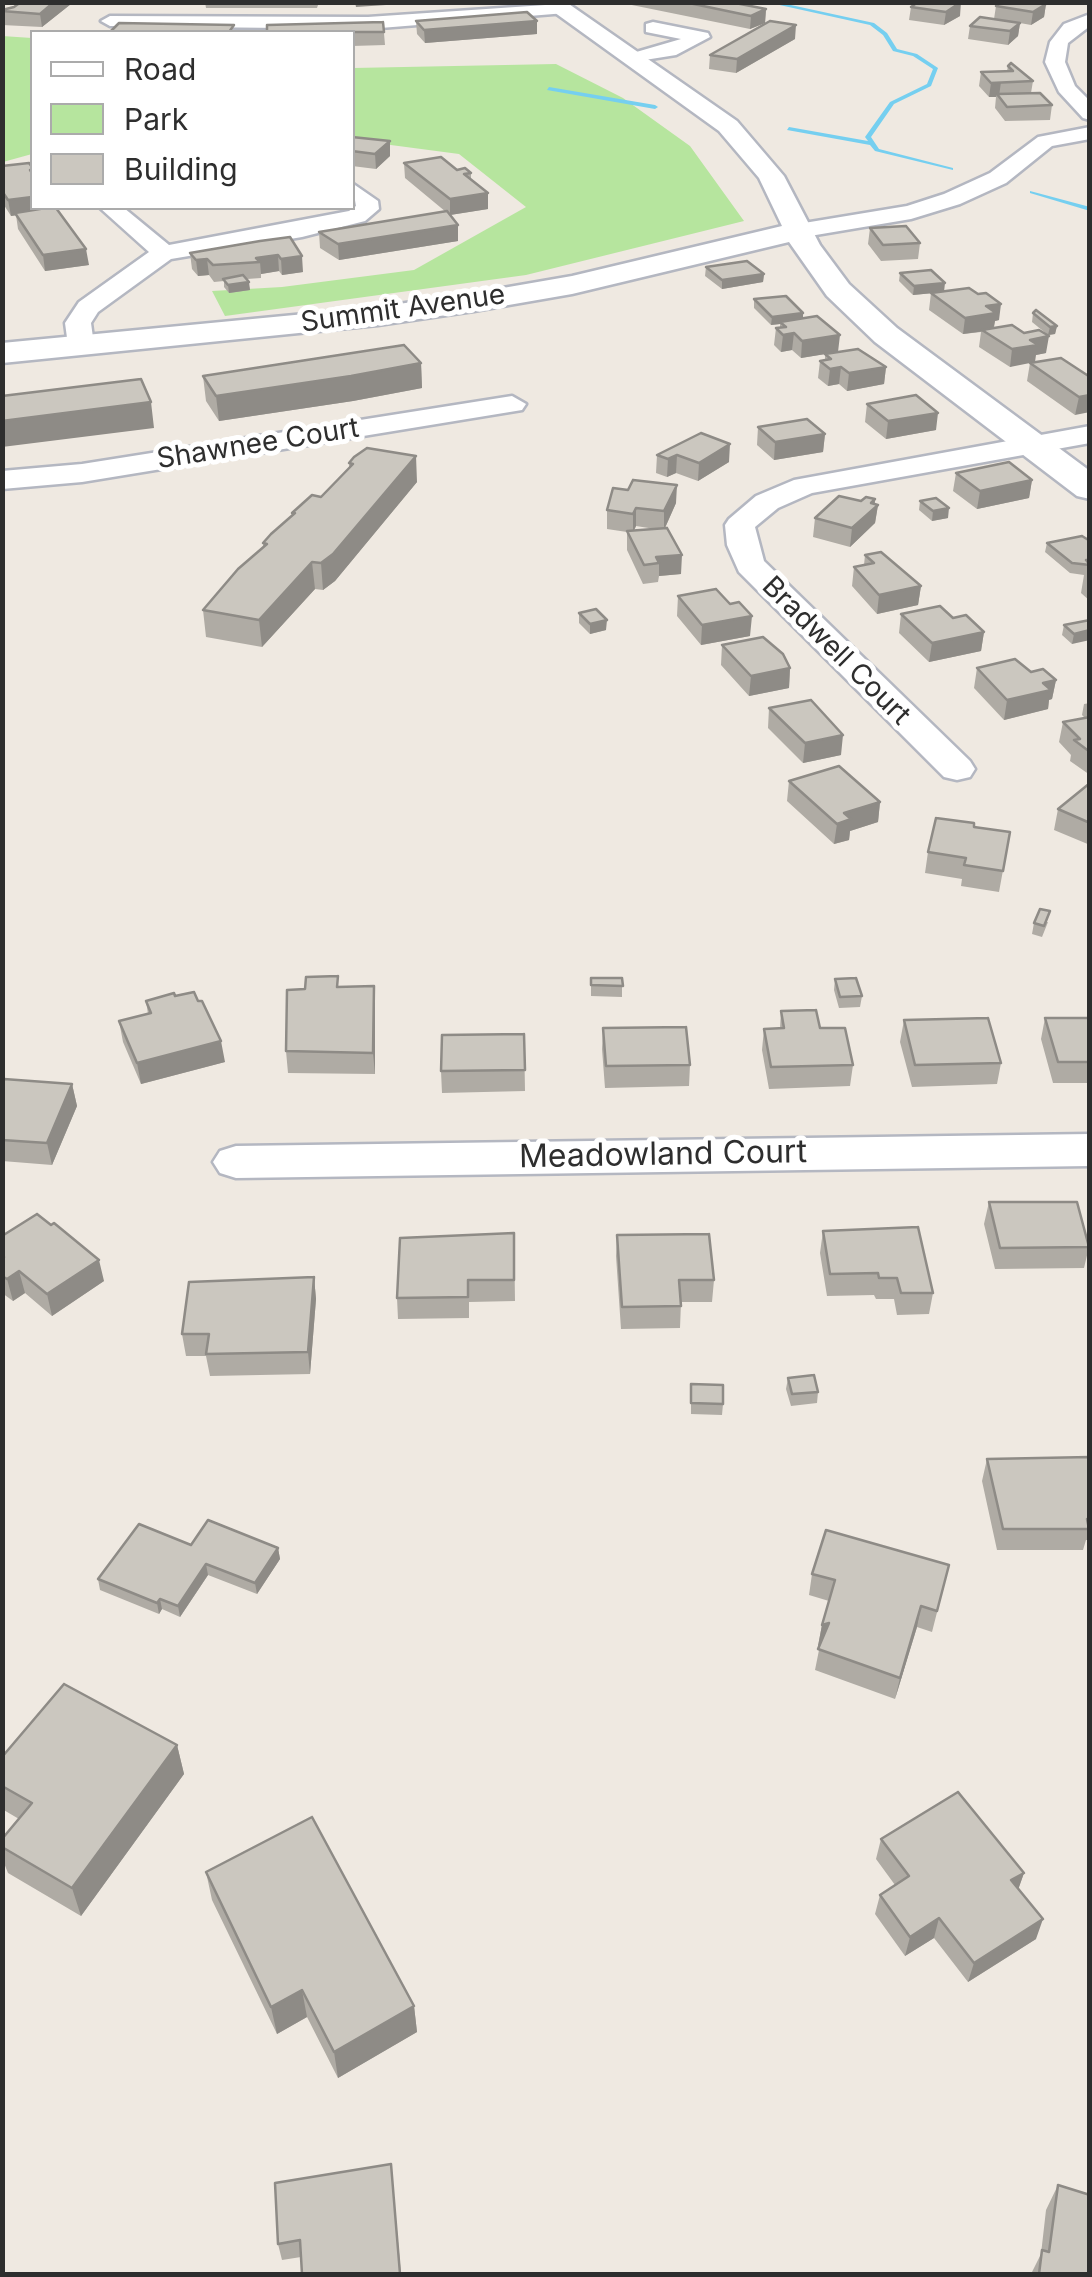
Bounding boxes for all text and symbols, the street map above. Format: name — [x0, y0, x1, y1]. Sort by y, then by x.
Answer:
legend — [30, 30, 355, 210]
text: Road — [124, 51, 196, 87]
text: Park — [124, 101, 188, 137]
text: Building — [124, 151, 238, 187]
street label: Summit Avenue — [299, 278, 507, 340]
street label: Shawnee Court — [155, 411, 361, 477]
street label: Bradwell Court — [755, 570, 917, 732]
street label: Meadowland Court — [519, 1133, 807, 1177]

